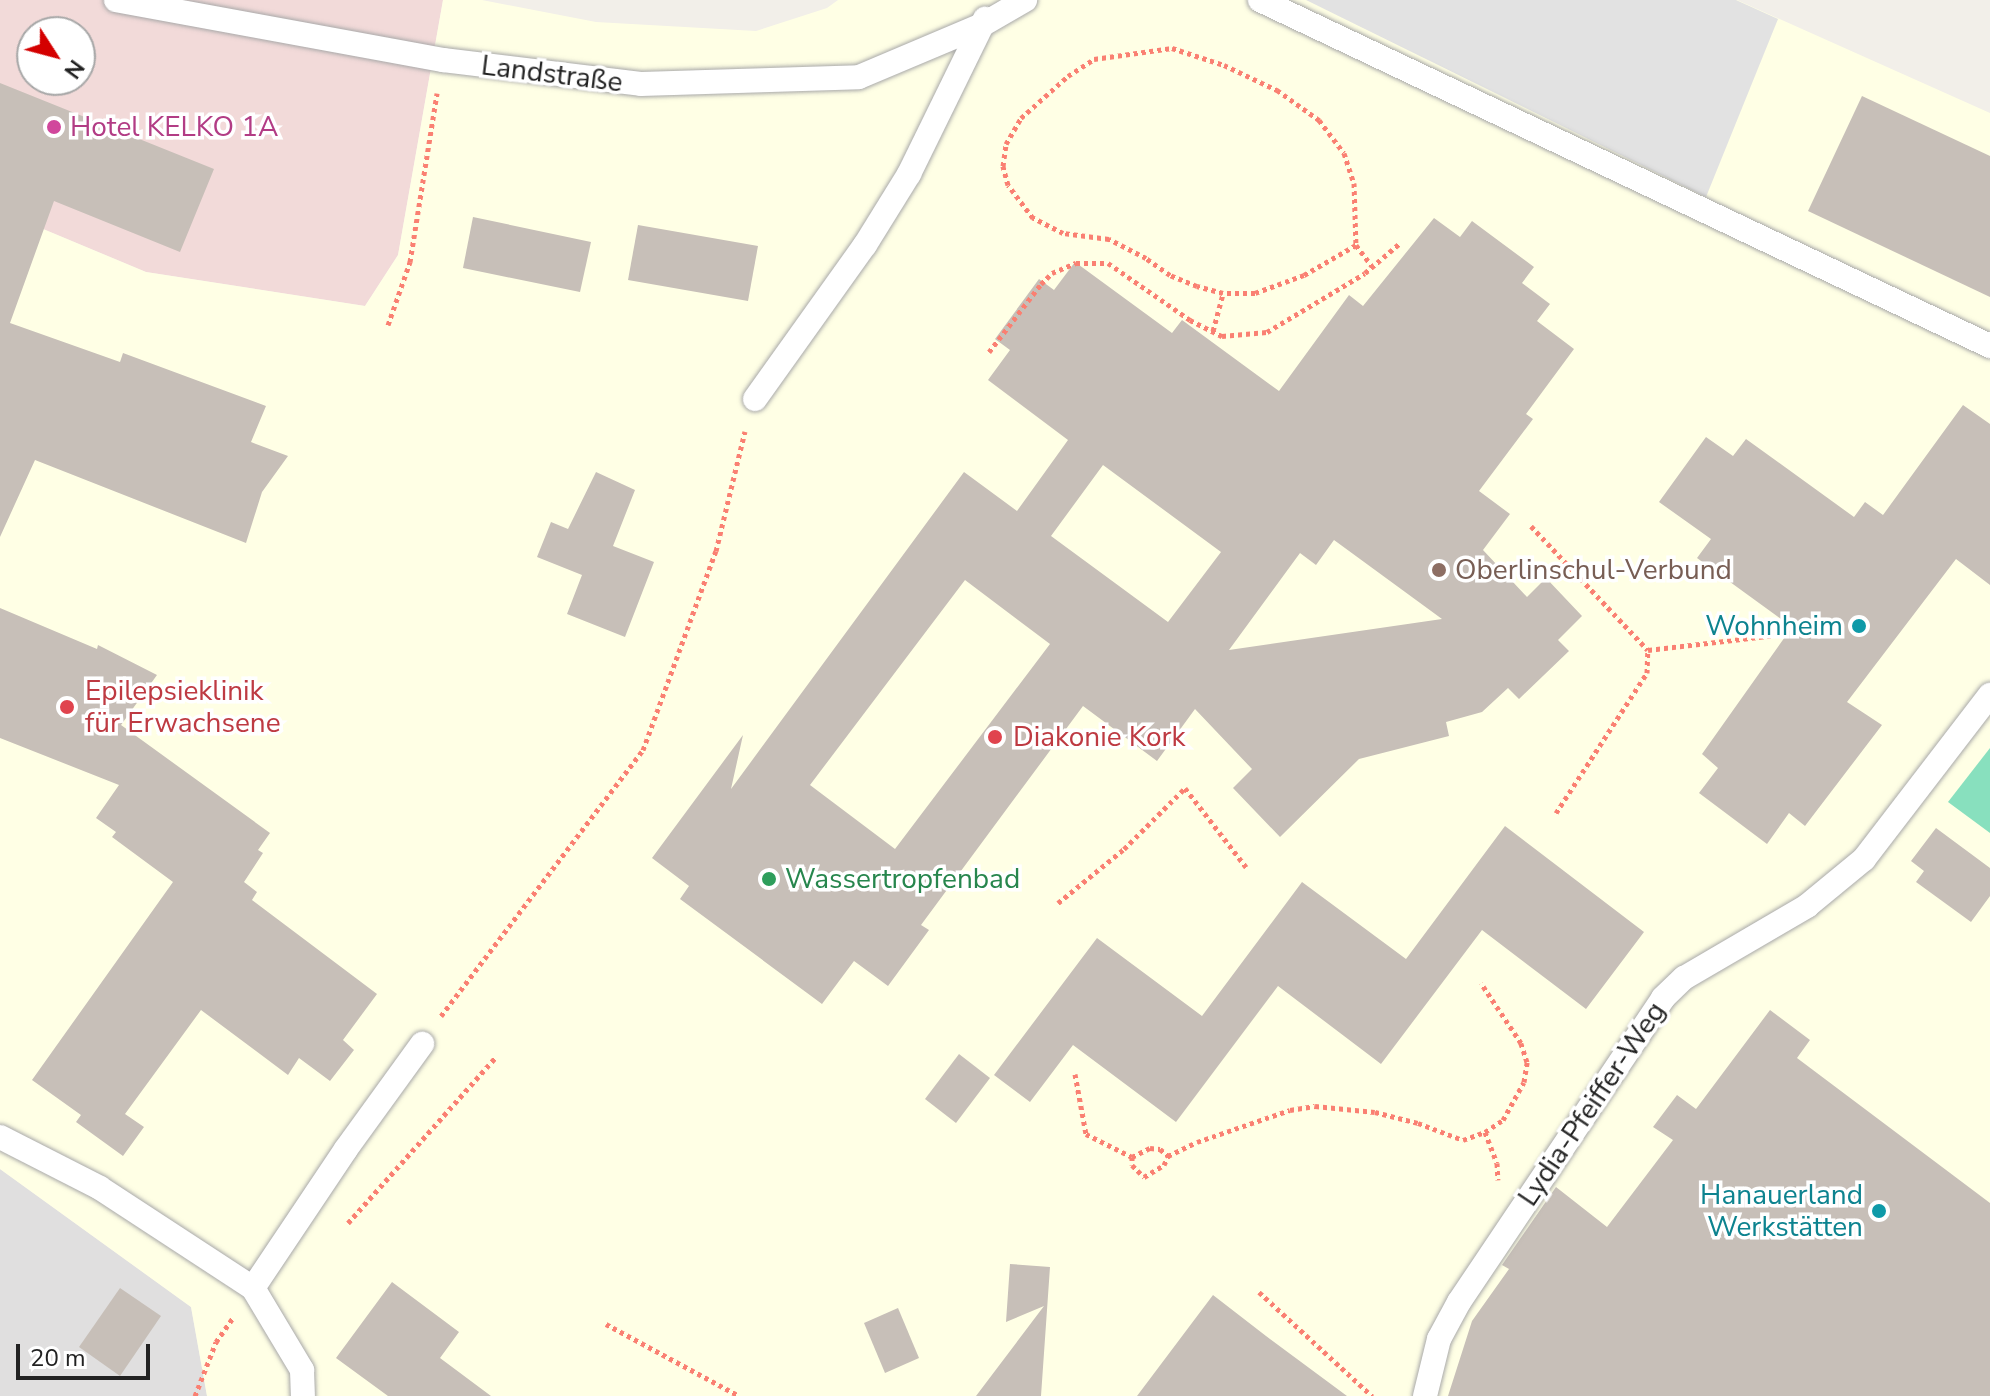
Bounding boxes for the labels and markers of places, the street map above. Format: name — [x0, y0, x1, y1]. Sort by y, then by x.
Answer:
place label: Hotel KELKO 1A — [70, 110, 278, 144]
marker: Hotel KELKO 1A — [45, 118, 63, 136]
place label: Oberlinschul-Verbund — [1455, 553, 1732, 587]
marker: Oberlinschul-Verbund — [1430, 561, 1448, 579]
place label: Wohnheim — [1705, 609, 1843, 643]
marker: Wohnheim — [1850, 617, 1868, 635]
place label: Epilepsieklinik für Erwachsene — [85, 674, 281, 740]
marker: Epilepsieklinik für Erwachsene — [56, 696, 78, 718]
place label: Diakonie Kork — [1013, 720, 1186, 754]
marker: Diakonie Kork — [984, 726, 1006, 748]
place label: Wassertropfenbad — [785, 862, 1020, 896]
marker: Wassertropfenbad — [760, 870, 778, 888]
place label: Hanauerland Werkstätten — [1700, 1178, 1863, 1244]
marker: Hanauerland Werkstätten — [1870, 1202, 1888, 1220]

